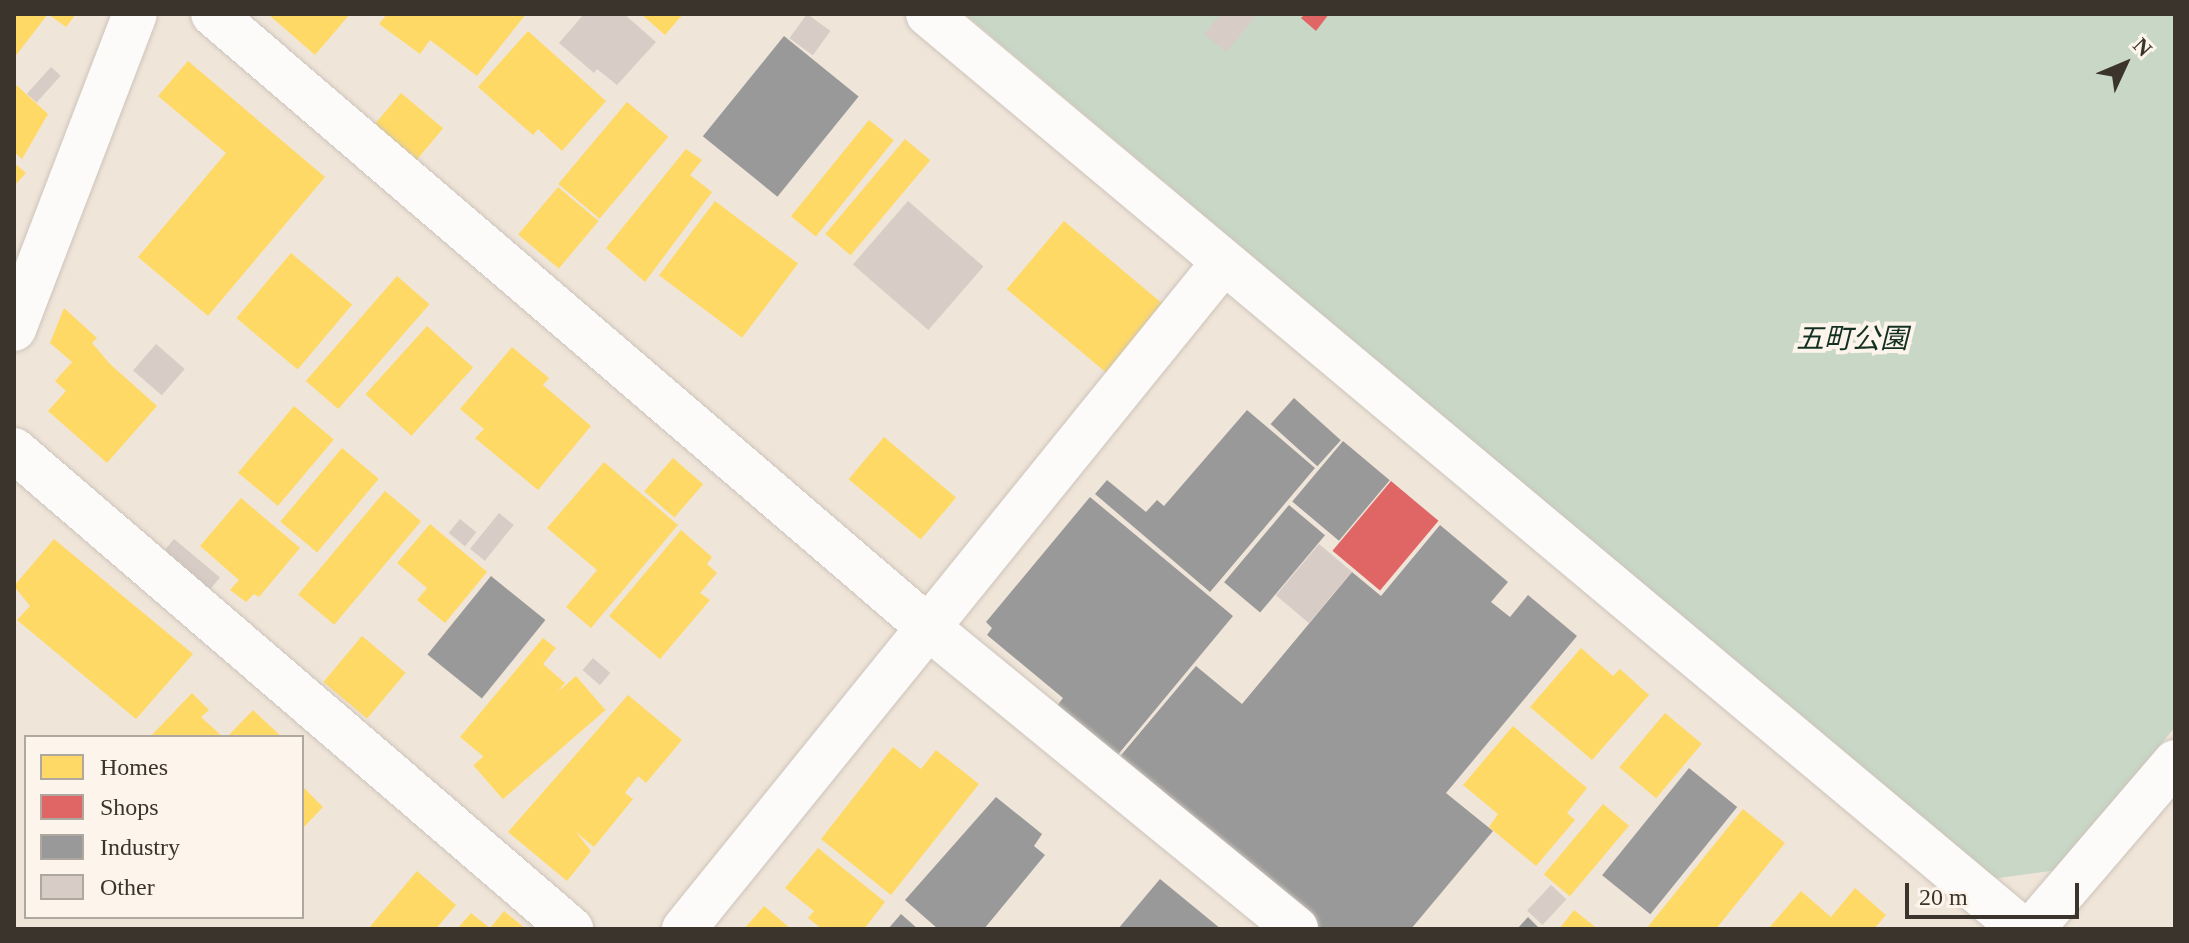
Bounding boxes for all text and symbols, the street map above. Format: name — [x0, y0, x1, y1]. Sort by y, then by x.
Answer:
north arrow — [2085, 24, 2165, 104]
text: N — [2128, 33, 2157, 61]
park label: 五町公園 — [1796, 322, 1908, 356]
legend — [24, 735, 304, 919]
text: Homes — [100, 754, 168, 780]
text: Shops — [100, 794, 159, 820]
text: Industry — [100, 834, 180, 860]
scale bar — [1909, 867, 2083, 917]
text: Other — [100, 874, 155, 900]
text: 20 m — [1919, 884, 1968, 910]

